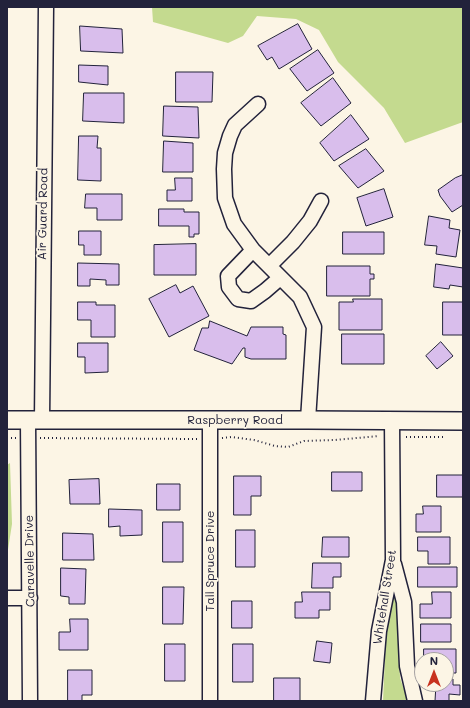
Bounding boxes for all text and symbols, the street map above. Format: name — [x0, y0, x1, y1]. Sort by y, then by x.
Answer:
street label: Air Guard Road — [35, 168, 51, 260]
street label: Raspberry Road — [187, 413, 283, 427]
street label: Tall Spruce Drive — [203, 511, 217, 611]
street label: Caravelle Drive — [22, 515, 38, 607]
street label: Whitehall Street — [370, 548, 400, 646]
north arrow — [414, 652, 454, 692]
text: N — [430, 653, 438, 668]

